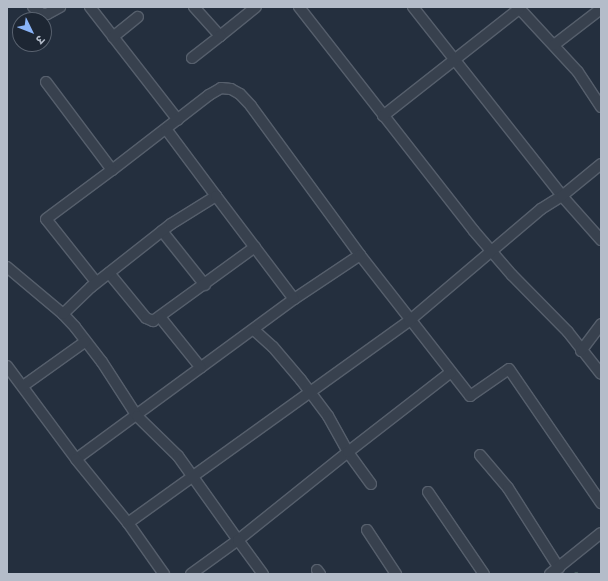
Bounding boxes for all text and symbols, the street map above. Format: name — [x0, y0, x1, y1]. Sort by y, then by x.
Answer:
north arrow — [12, 12, 52, 52]
text: उ — [32, 32, 48, 47]

